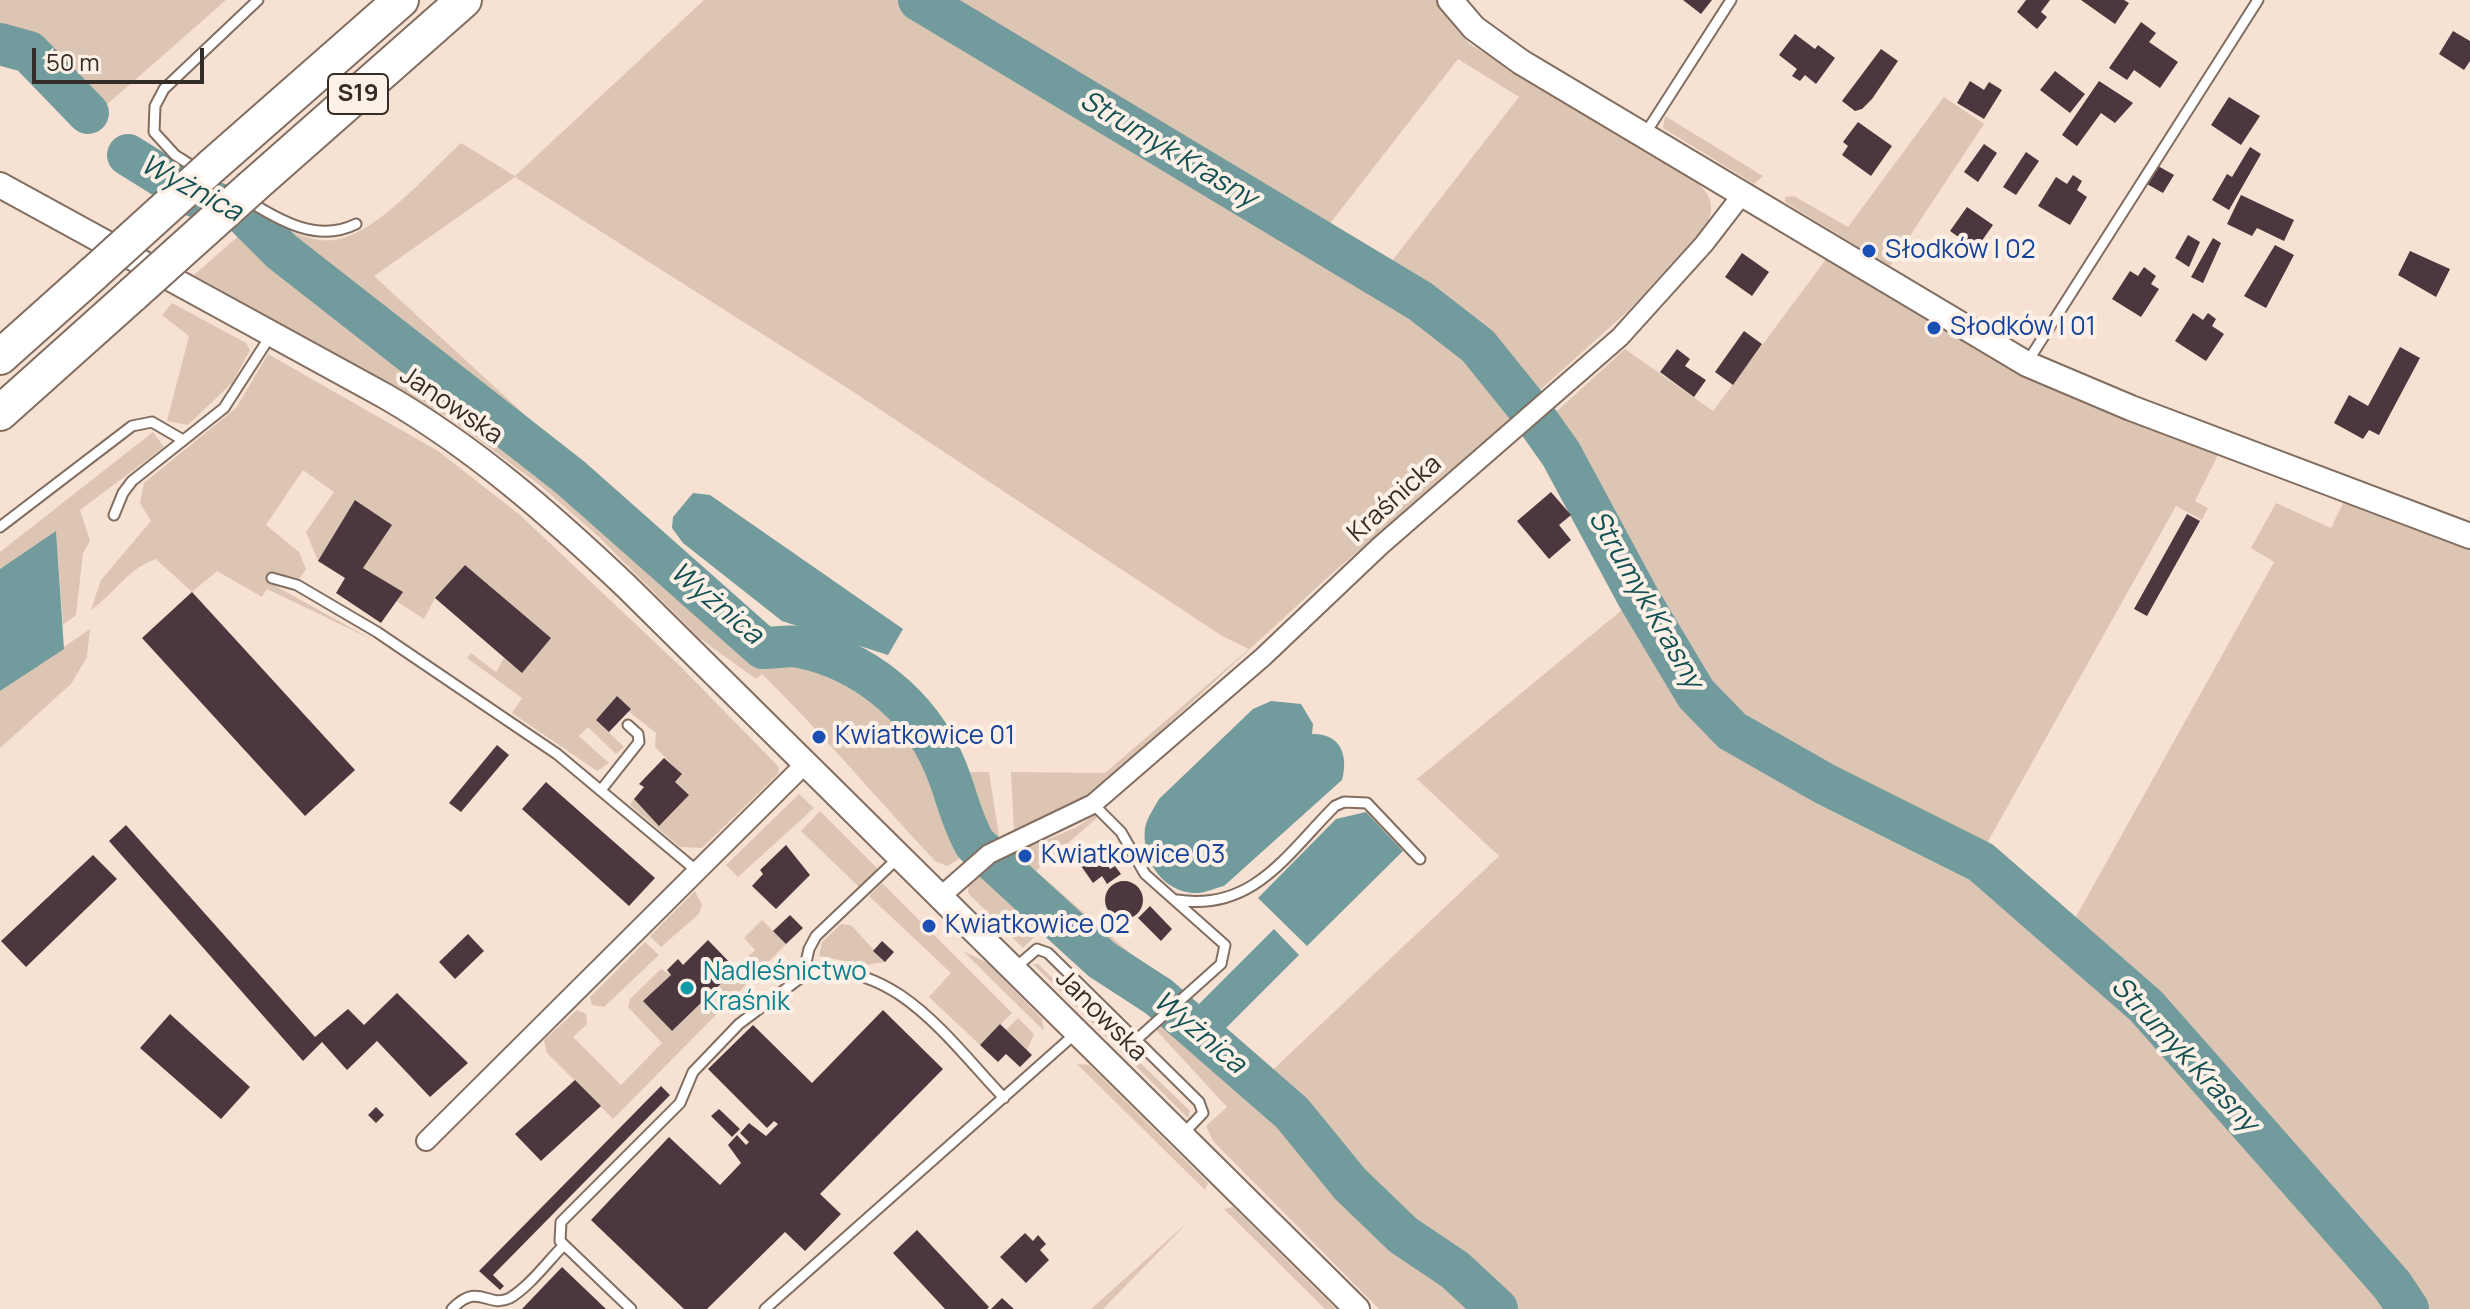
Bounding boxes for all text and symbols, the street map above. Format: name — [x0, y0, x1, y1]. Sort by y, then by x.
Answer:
scale bar — [36, 32, 208, 82]
text: 50 m — [46, 45, 100, 78]
road number: S19 — [328, 74, 388, 114]
water label: Strumyk Krasny — [1074, 84, 1262, 216]
water label: Wyżnica — [135, 148, 247, 230]
place label: Słodków I 02 — [1885, 235, 2036, 267]
marker: Słodków I 02 — [1860, 242, 1878, 260]
place label: Słodków I 01 — [1950, 312, 2096, 344]
marker: Słodków I 01 — [1925, 319, 1943, 337]
street label: Janowska — [394, 360, 508, 452]
street label: Kraśnicka — [1342, 449, 1448, 549]
water label: Strumyk Krasny — [1580, 505, 1710, 695]
water label: Wyżnica — [663, 556, 769, 652]
place label: Kwiatkowice 01 — [835, 721, 1015, 753]
marker: Kwiatkowice 01 — [810, 728, 828, 746]
place label: Kwiatkowice 03 — [1041, 840, 1225, 872]
marker: Kwiatkowice 03 — [1016, 847, 1034, 865]
place label: Kwiatkowice 02 — [945, 910, 1130, 942]
marker: Kwiatkowice 02 — [920, 917, 938, 935]
place label: Nadleśnictwo Kraśnik — [703, 957, 867, 1018]
street label: Janowska — [1049, 964, 1153, 1068]
water label: Strumyk Krasny — [2104, 970, 2264, 1140]
marker: Nadleśnictwo Kraśnik — [678, 979, 696, 997]
water label: Wyżnica — [1146, 985, 1252, 1081]

